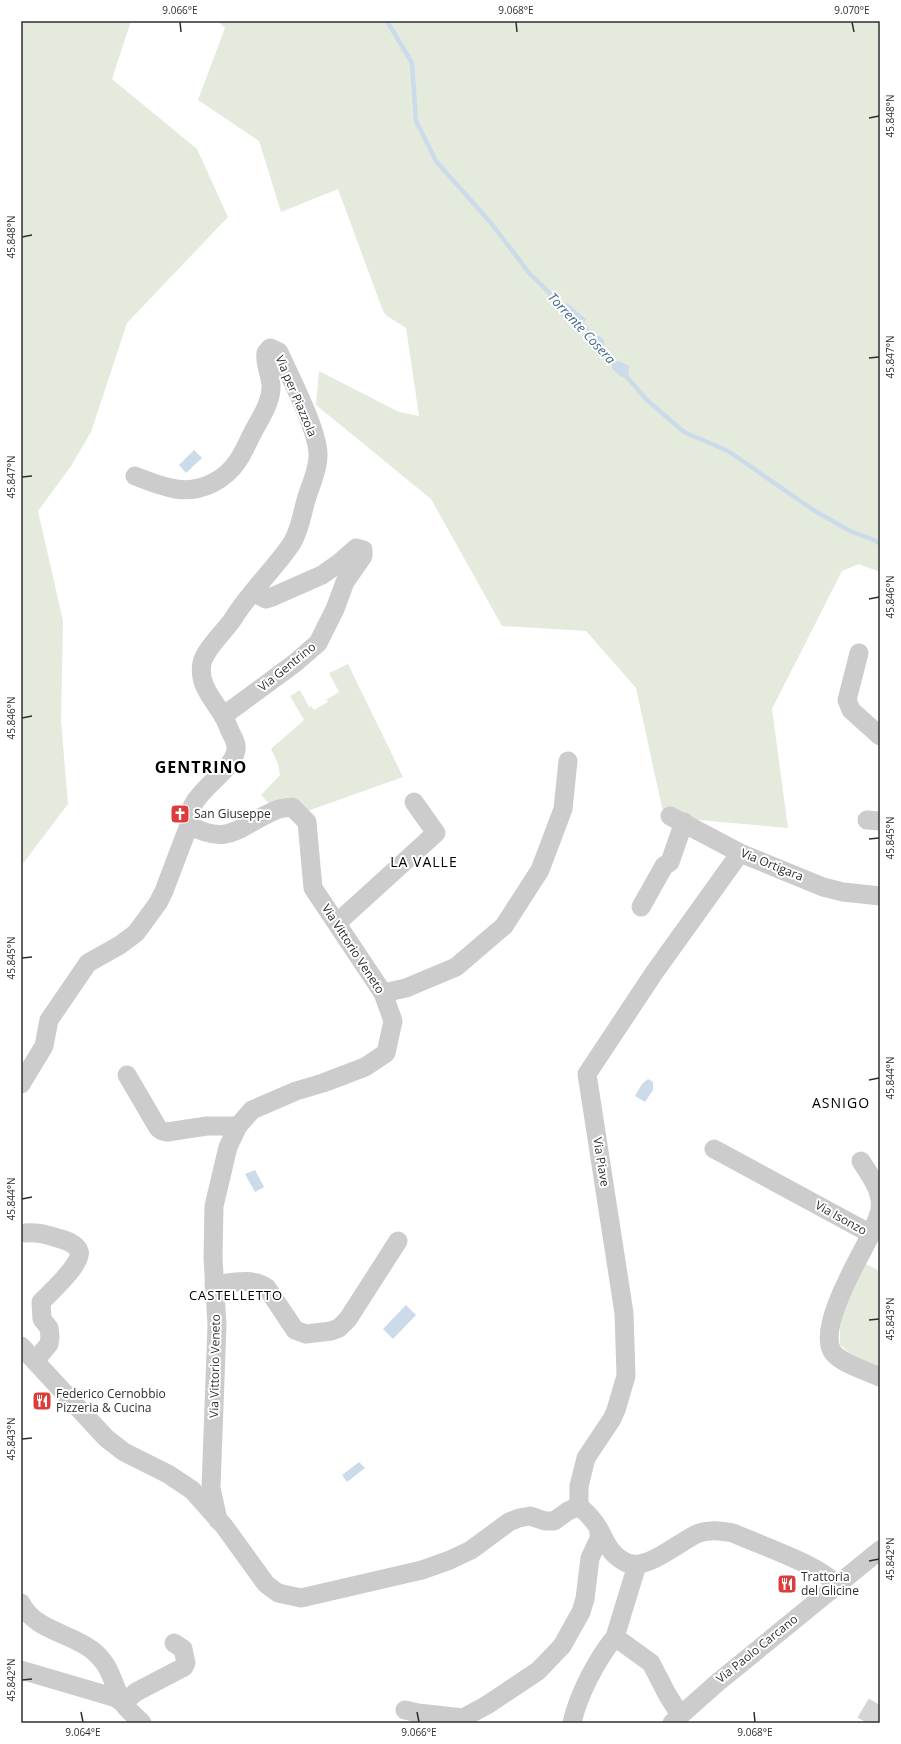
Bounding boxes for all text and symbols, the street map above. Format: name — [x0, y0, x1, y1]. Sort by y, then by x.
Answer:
text: 9.066°E — [162, 3, 198, 17]
text: 9.068°E — [498, 3, 534, 17]
text: 9.070°E — [834, 3, 870, 17]
text: 45.848°N — [883, 94, 897, 138]
text: 45.848°N — [4, 215, 18, 259]
water label: Torrente Cosera — [544, 288, 620, 368]
text: 45.847°N — [883, 335, 897, 379]
street label: Via per Piazzola — [272, 352, 321, 439]
text: 45.847°N — [4, 455, 18, 499]
text: 45.846°N — [883, 575, 897, 619]
street label: Via Gentrino — [254, 638, 319, 695]
text: 45.846°N — [4, 696, 18, 740]
district label: GENTRINO — [155, 756, 247, 778]
church icon: San Giuseppe — [169, 803, 191, 825]
place label: San Giuseppe — [194, 805, 271, 822]
text: 45.845°N — [883, 816, 897, 860]
street label: Via Ortigara — [738, 844, 806, 885]
district label: LA VALLE — [390, 852, 458, 871]
street label: Via Vittorio Veneto — [318, 901, 389, 997]
text: 45.845°N — [4, 936, 18, 980]
text: 45.844°N — [883, 1056, 897, 1100]
district label: ASNIGO — [812, 1093, 870, 1112]
street label: Via Piave — [589, 1136, 614, 1188]
text: 45.844°N — [4, 1177, 18, 1221]
street label: Via Isonzo — [812, 1196, 870, 1239]
district label: CASTELLETTO — [189, 1286, 283, 1304]
text: 45.843°N — [883, 1297, 897, 1341]
street label: Via Vittorio Veneto — [205, 1314, 224, 1418]
place label: Federico Cernobbio Pizzeria & Cucina — [56, 1385, 166, 1416]
restaurant icon: Federico Cernobbio Pizzeria & Cucina — [31, 1390, 53, 1412]
text: 45.843°N — [4, 1417, 18, 1461]
text: 45.842°N — [883, 1537, 897, 1581]
place label: Trattoria del Glicine — [801, 1568, 859, 1599]
restaurant icon: Trattoria del Glicine — [776, 1573, 798, 1595]
street label: Via Paolo Carcano — [712, 1610, 801, 1687]
text: 45.842°N — [4, 1658, 18, 1702]
text: 9.064°E — [65, 1725, 101, 1739]
text: 9.066°E — [401, 1725, 437, 1739]
text: 9.068°E — [737, 1725, 773, 1739]

